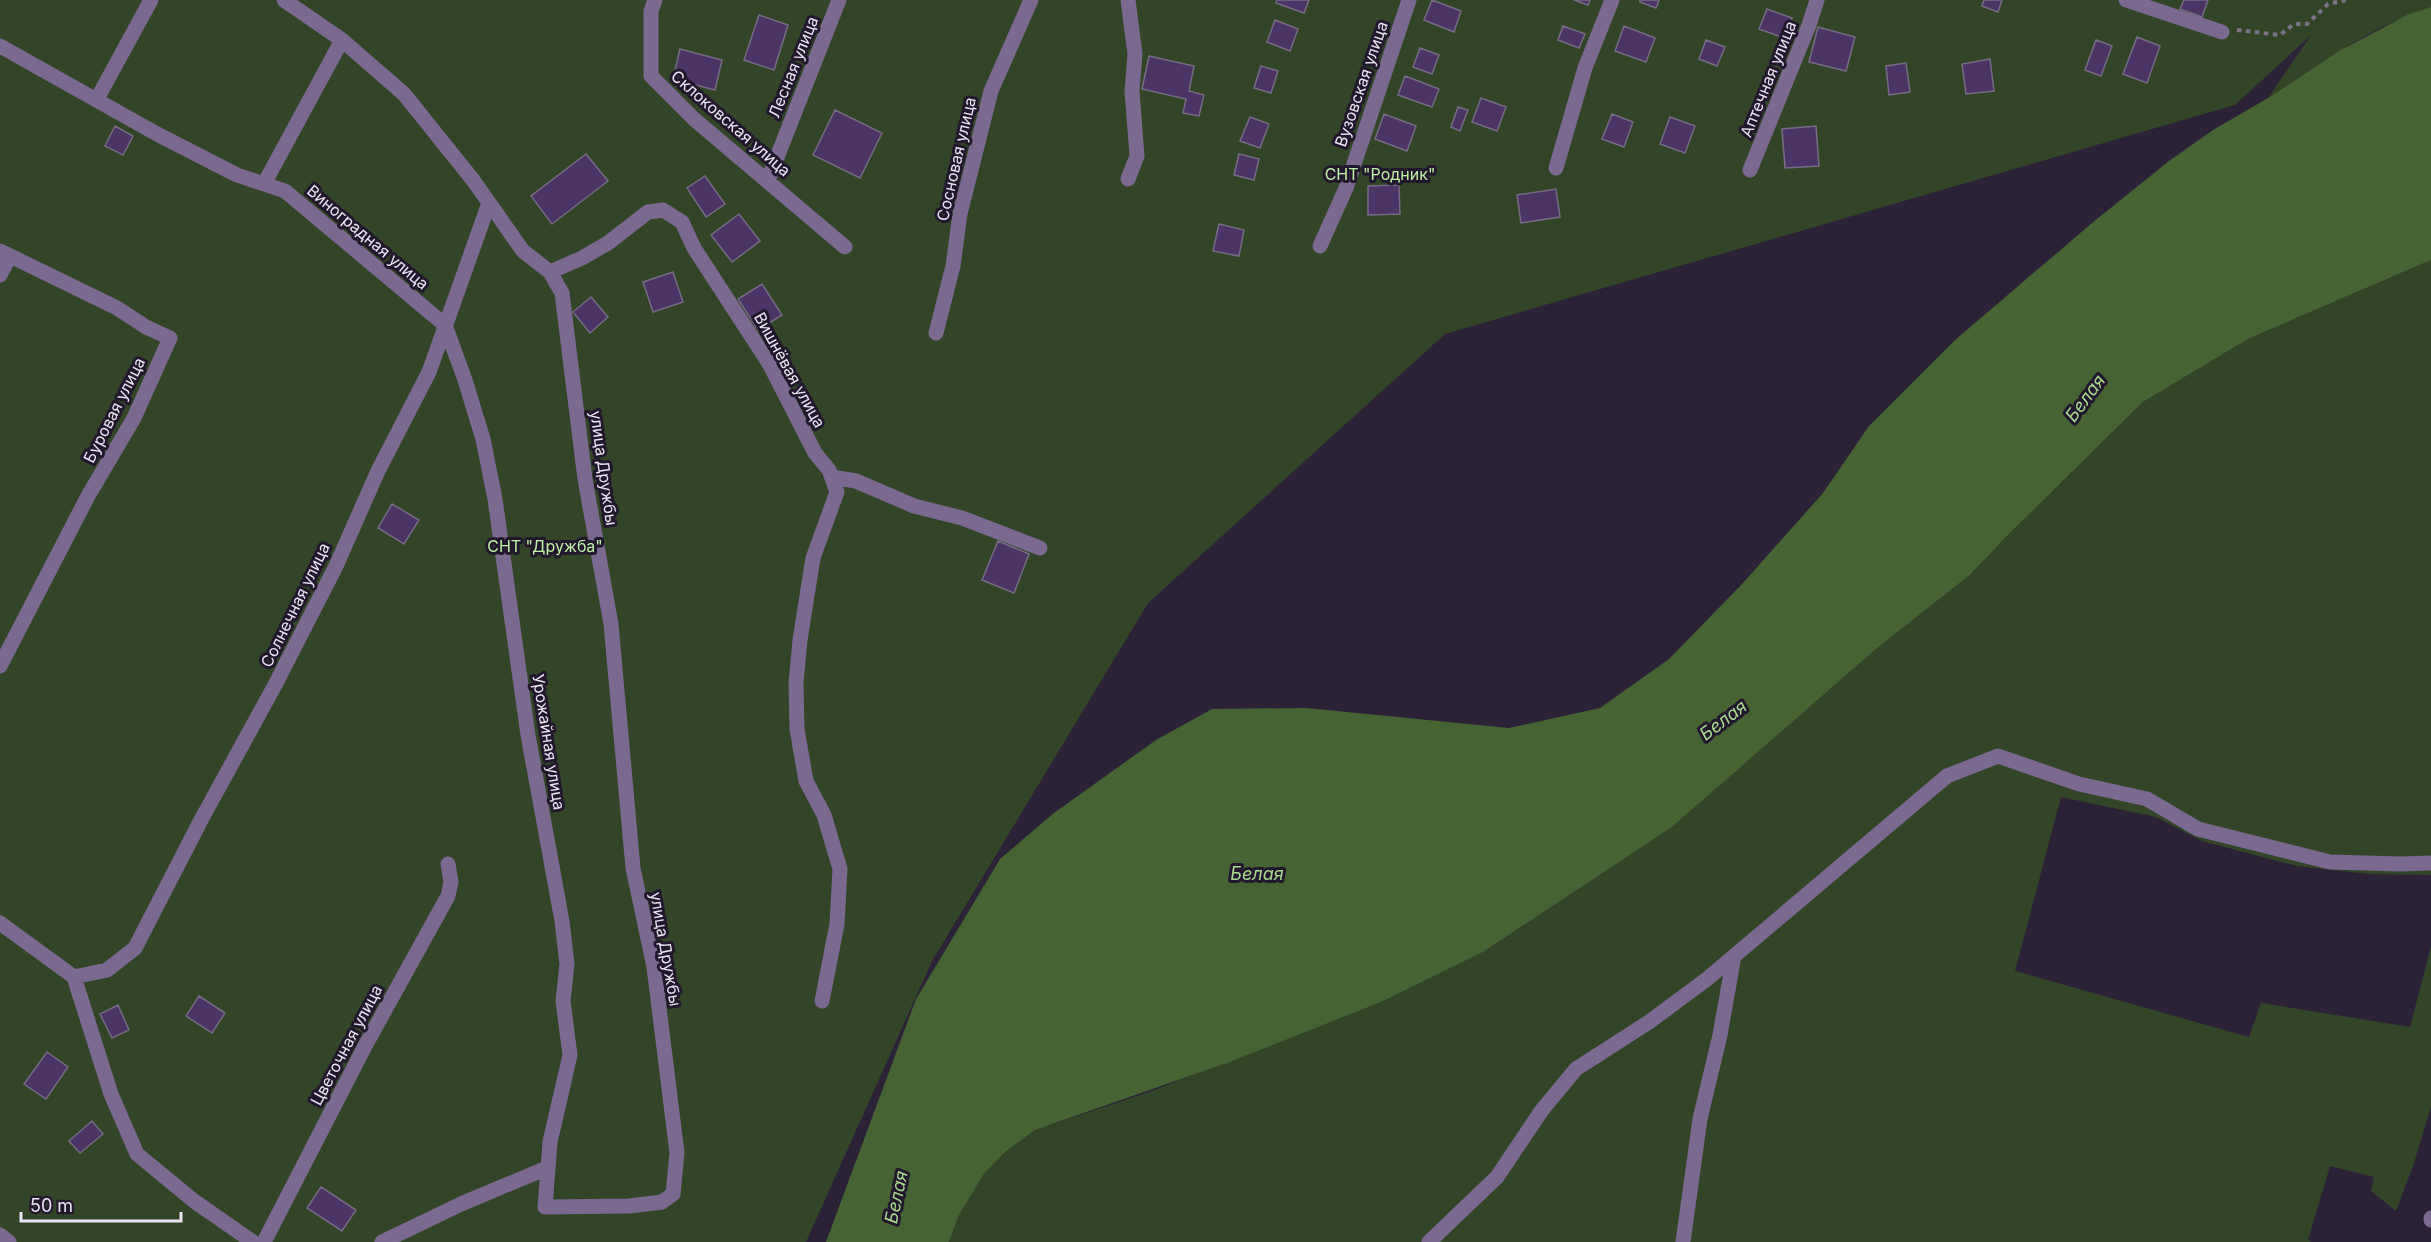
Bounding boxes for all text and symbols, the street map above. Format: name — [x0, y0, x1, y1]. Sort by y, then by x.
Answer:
street label: Лесная улица — [764, 13, 822, 121]
street label: Аптечная улица — [1736, 18, 1800, 140]
street label: Вузовская улица — [1330, 19, 1392, 149]
street label: Склоковская улица — [667, 66, 795, 180]
street label: Сосновая улица — [932, 95, 980, 223]
park label: СНТ "Родник" — [1325, 164, 1435, 184]
street label: Виноградная улица — [303, 180, 433, 294]
street label: Вишнёвая улица — [750, 309, 830, 431]
street label: Буровая улица — [79, 354, 149, 466]
water label: Белая — [2061, 370, 2109, 426]
street label: улица Дружбы — [586, 409, 622, 527]
park label: СНТ "Дружба" — [487, 536, 603, 556]
street label: Солнечная улица — [256, 540, 334, 670]
street label: Урожайная улица — [528, 673, 570, 811]
water label: Белая — [1695, 696, 1751, 744]
water label: Белая — [1230, 863, 1284, 884]
street label: улица Дружбы — [646, 890, 686, 1008]
street label: Цветочная улица — [306, 981, 386, 1109]
water label: Белая — [880, 1169, 912, 1225]
scale bar — [21, 1185, 182, 1223]
text: 50 m — [30, 1195, 73, 1216]

